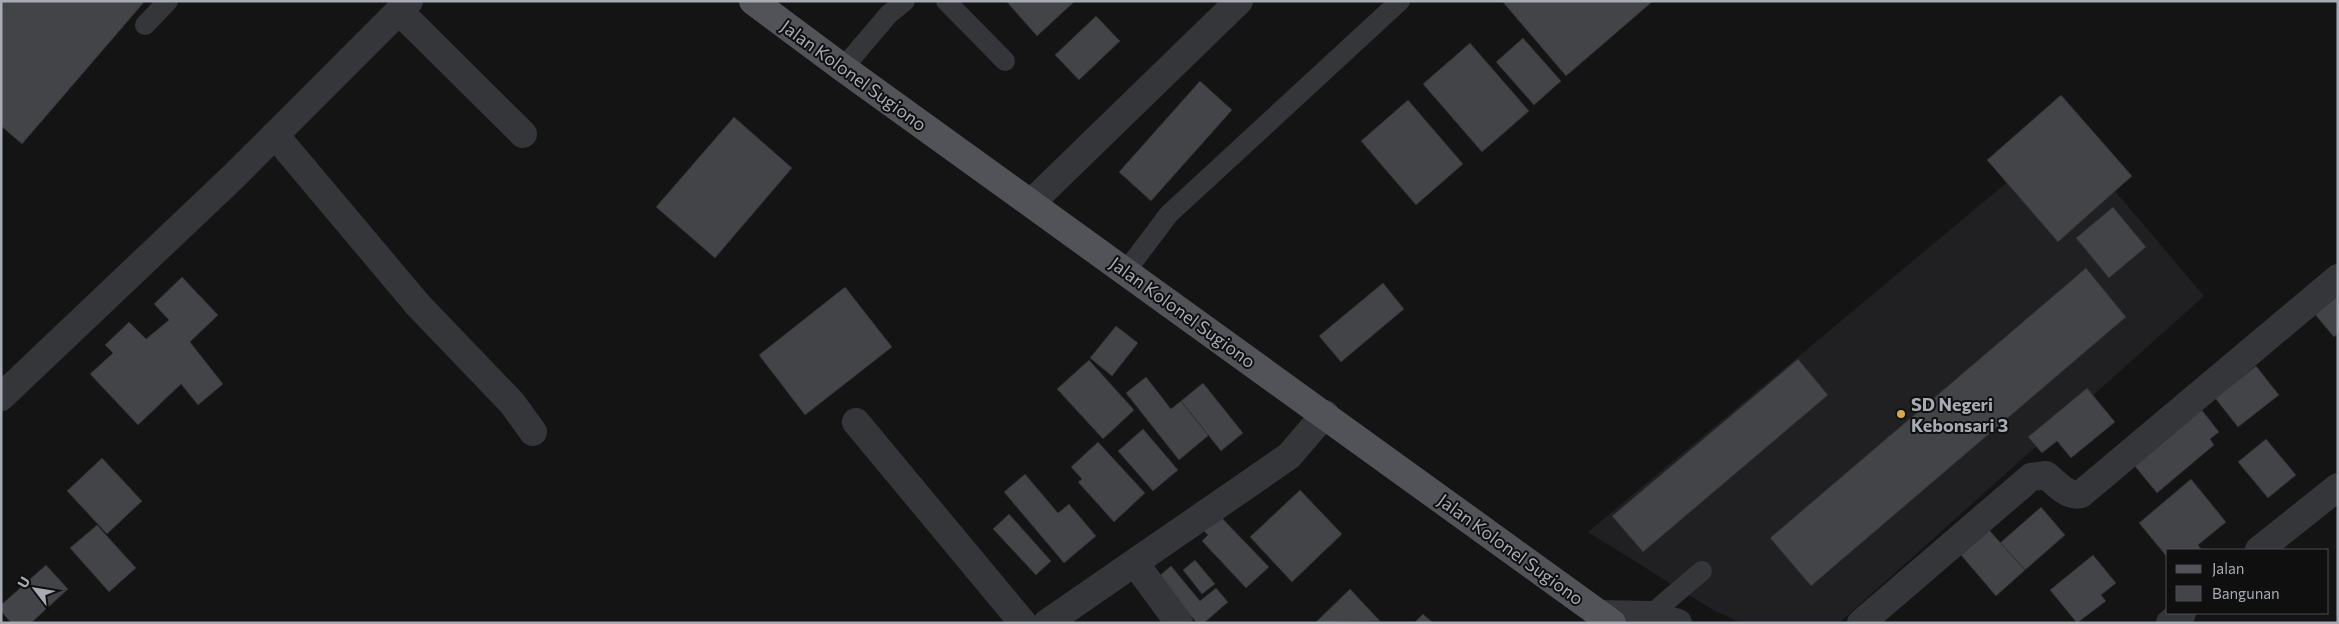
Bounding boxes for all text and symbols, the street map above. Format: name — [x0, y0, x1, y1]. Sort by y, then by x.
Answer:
street label: Jalan Kolonel Sugiono — [777, 15, 931, 135]
street label: Jalan Kolonel Sugiono — [1106, 252, 1260, 372]
place label: SD Negeri Kebonsari 3 — [1911, 393, 2008, 436]
marker: SD Negeri Kebonsari 3 — [1895, 408, 1907, 420]
street label: Jalan Kolonel Sugiono — [1434, 489, 1588, 609]
legend — [2166, 549, 2329, 614]
text: Jalan — [2212, 559, 2244, 577]
north arrow — [10, 564, 60, 614]
text: U — [14, 573, 33, 591]
text: Bangunan — [2212, 584, 2280, 602]

